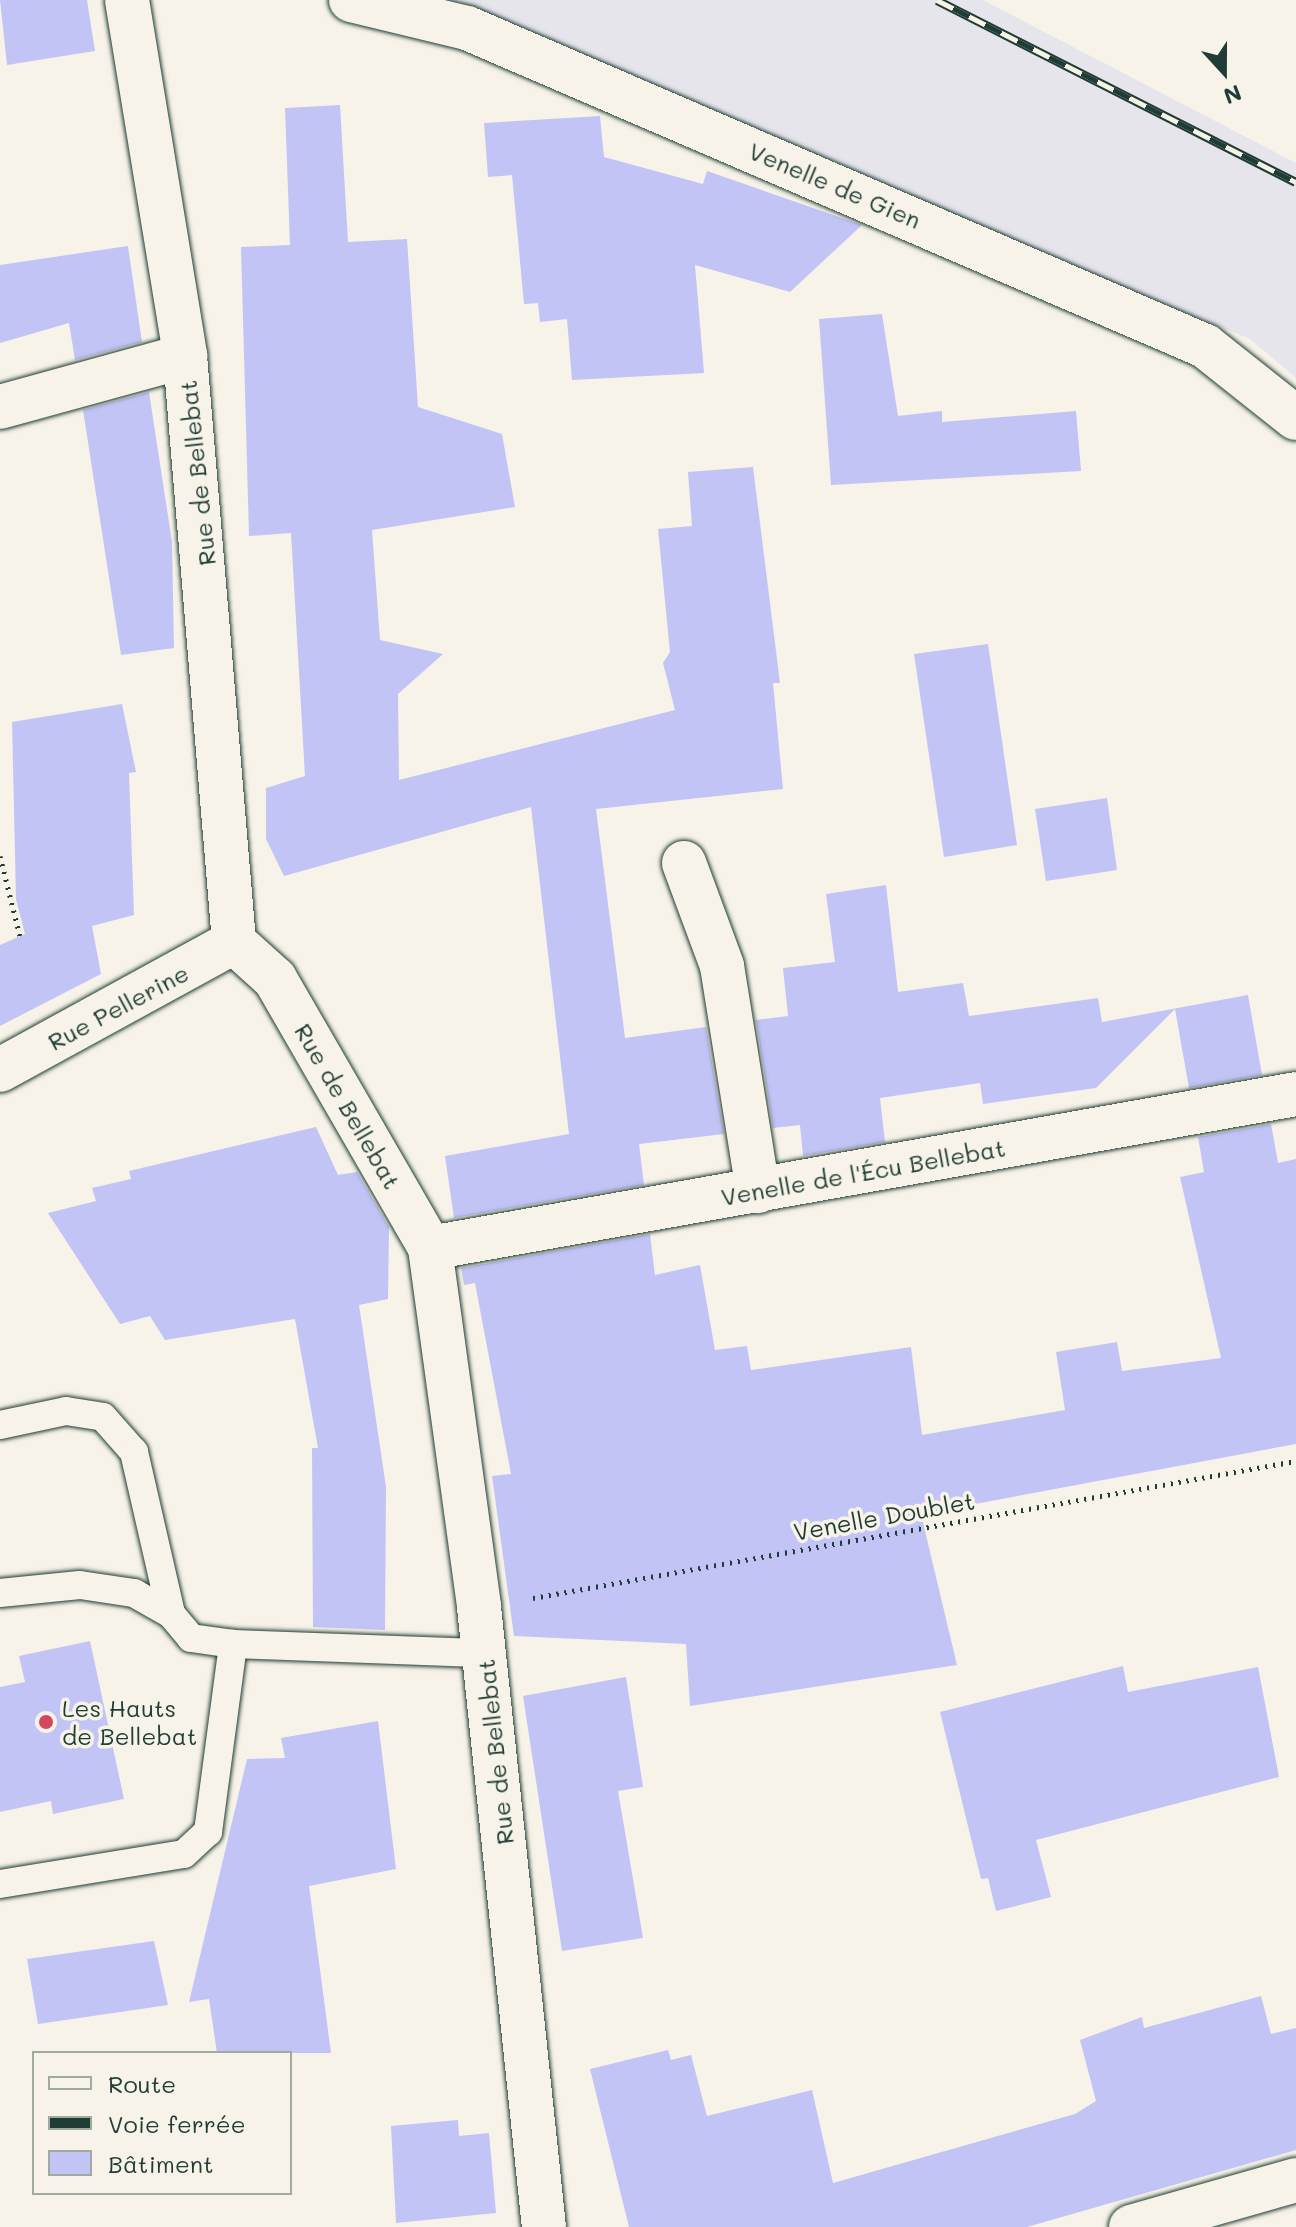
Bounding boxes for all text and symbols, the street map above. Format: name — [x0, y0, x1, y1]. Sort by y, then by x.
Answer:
north arrow — [1184, 32, 1264, 112]
text: N — [1220, 78, 1246, 111]
street label: Venelle de Gien — [745, 136, 925, 234]
street label: Rue de Bellebat — [173, 379, 221, 567]
street label: Rue Pellerine — [43, 958, 193, 1056]
street label: Rue de Bellebat — [289, 1018, 407, 1194]
street label: Venelle de l'Écu Bellebat — [719, 1133, 1007, 1211]
street label: Venelle Doublet — [791, 1486, 977, 1546]
street label: Rue de Bellebat — [471, 1658, 519, 1846]
place label: Les Hauts de Bellebat — [62, 1694, 197, 1750]
marker: Les Hauts de Bellebat — [37, 1713, 55, 1731]
legend — [32, 2051, 292, 2195]
text: Route — [108, 2068, 176, 2099]
text: Voie ferrée — [108, 2108, 246, 2139]
text: Bâtiment — [108, 2148, 214, 2179]

